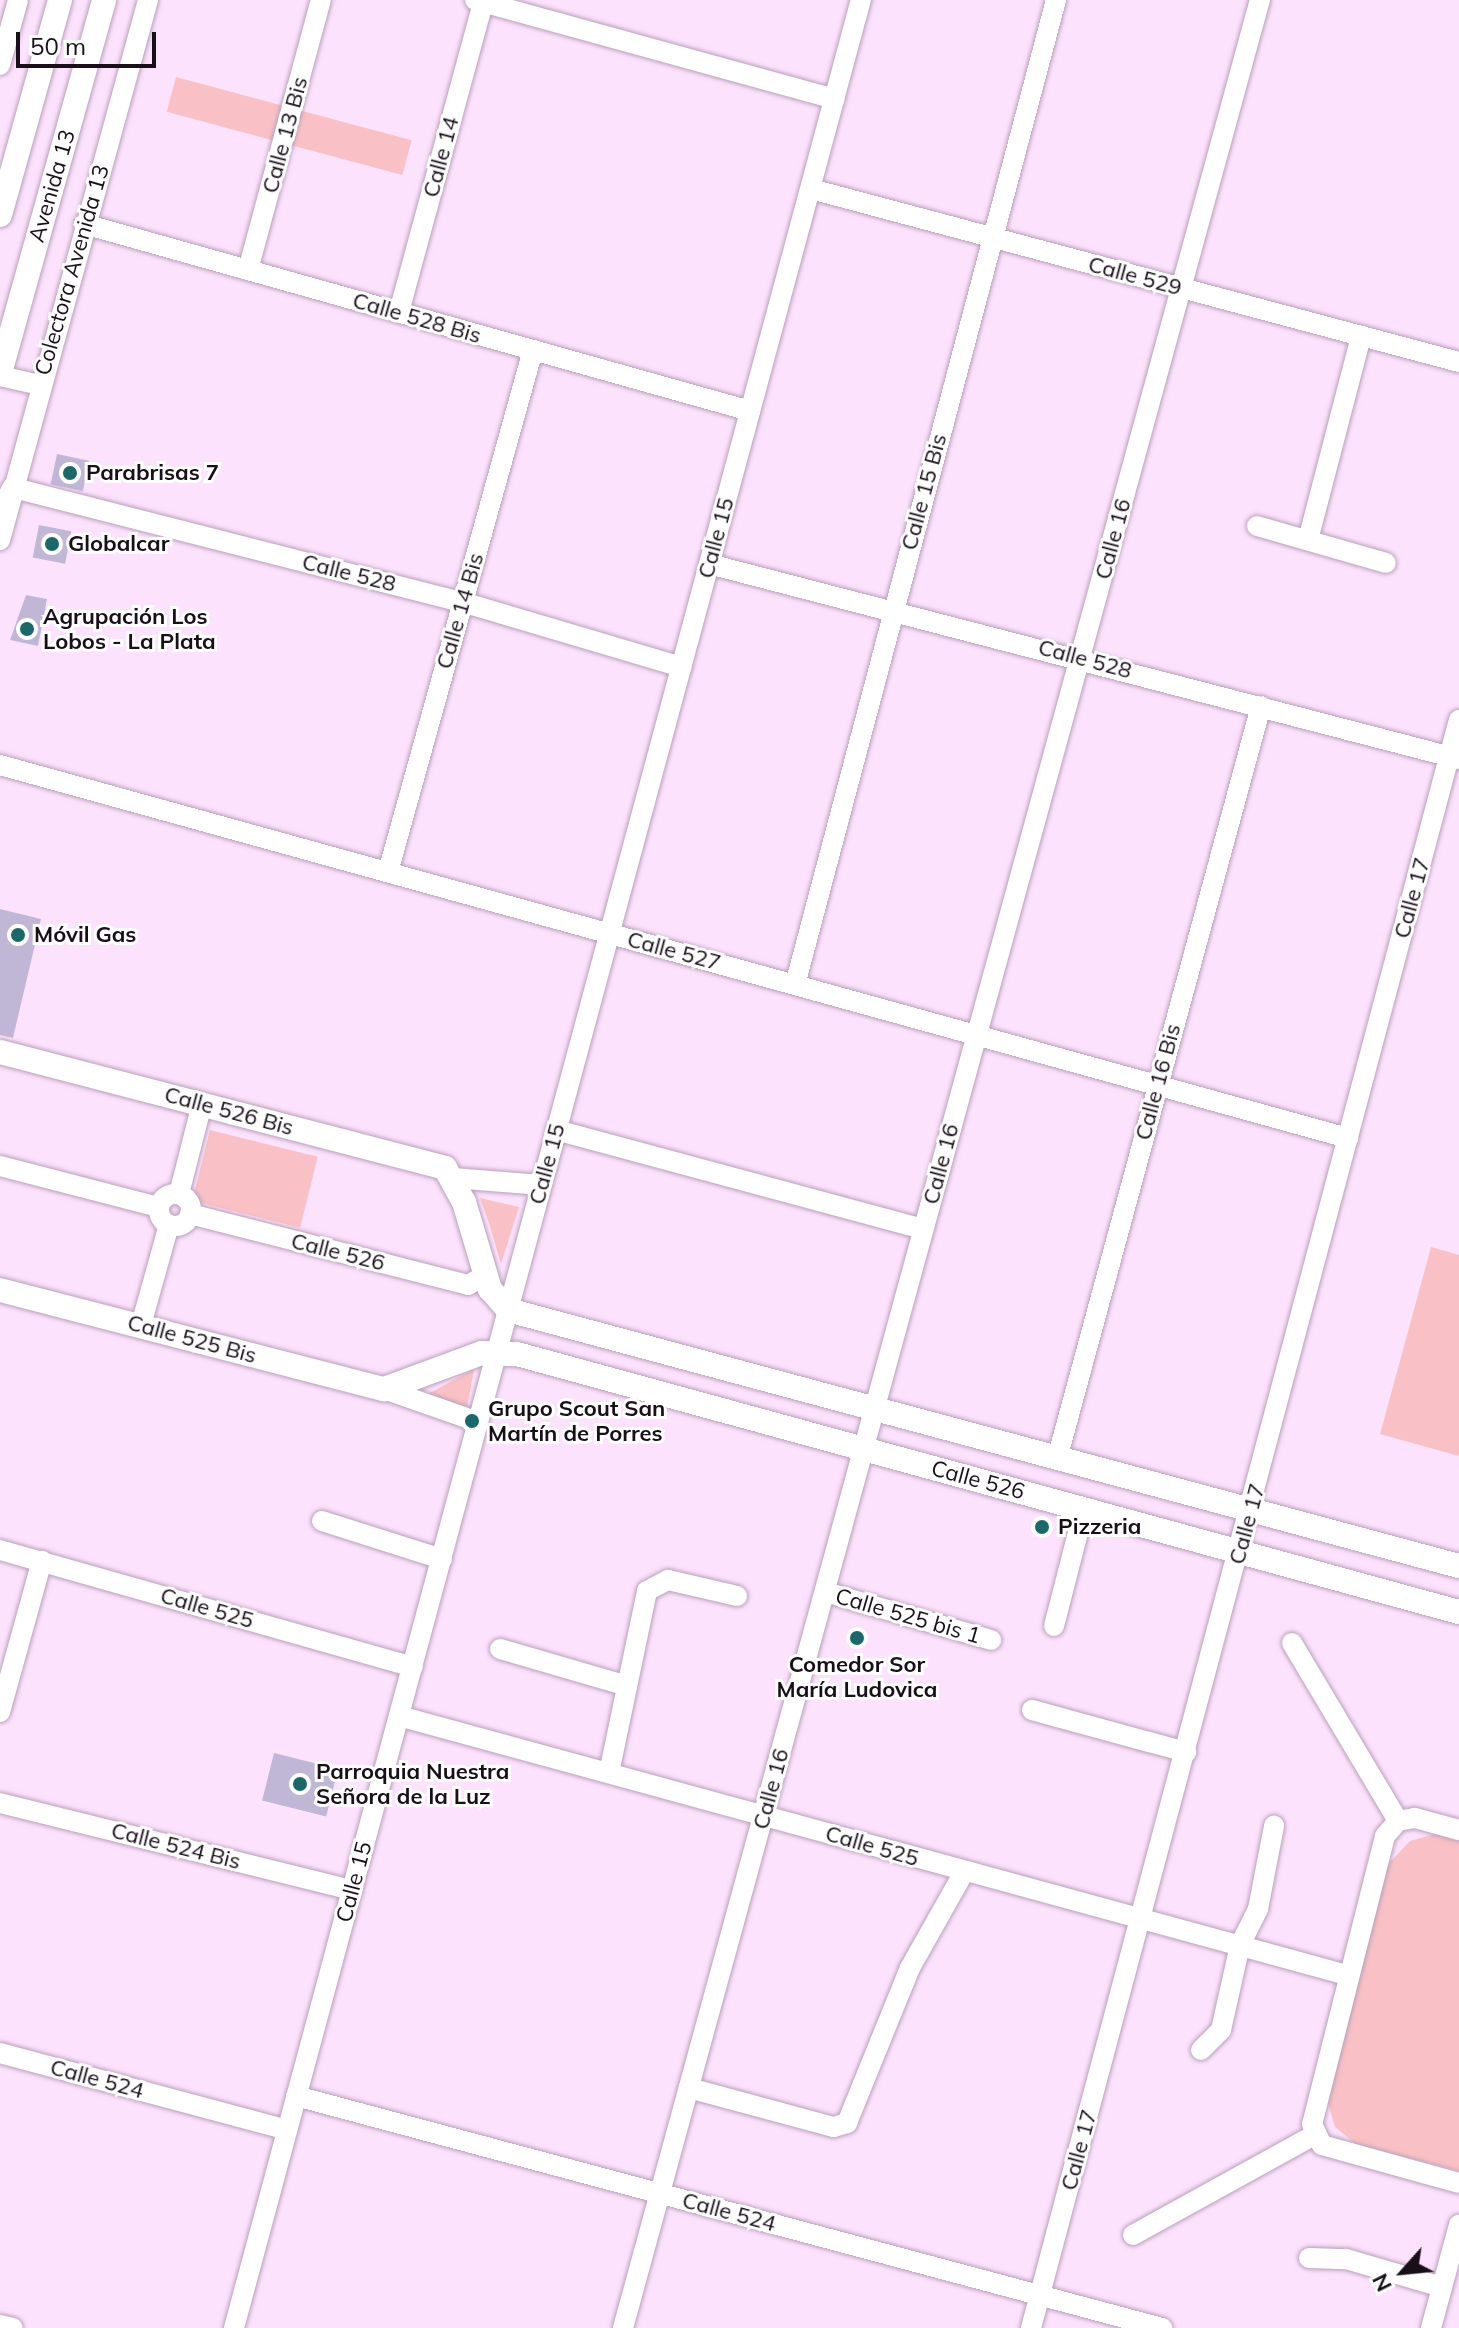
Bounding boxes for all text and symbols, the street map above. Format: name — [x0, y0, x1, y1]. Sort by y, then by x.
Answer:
scale bar — [20, 16, 160, 66]
text: 50 m — [30, 31, 86, 61]
street label: Calle 13 Bis — [257, 74, 313, 196]
street label: Calle 14 — [418, 114, 464, 200]
street label: Avenida 13 — [23, 127, 81, 245]
street label: Colectora Avenida 13 — [29, 162, 115, 378]
street label: Calle 529 — [1085, 251, 1185, 301]
street label: Calle 528 Bis — [350, 287, 484, 349]
street label: Calle 15 Bis — [896, 431, 952, 553]
place label: Parabrisas 7 — [86, 460, 219, 486]
marker: Parabrisas 7 — [61, 464, 79, 482]
street label: Calle 15 — [693, 495, 739, 581]
street label: Calle 16 — [1090, 496, 1136, 582]
place label: Globalcar — [68, 531, 169, 557]
marker: Globalcar — [43, 535, 61, 553]
street label: Calle 528 — [299, 549, 399, 597]
street label: Calle 14 Bis — [431, 550, 489, 672]
place label: Agrupación Los Lobos - La Plata — [43, 603, 216, 654]
marker: Agrupación Los Lobos - La Plata — [18, 620, 36, 638]
street label: Calle 528 — [1035, 634, 1135, 684]
street label: Calle 17 — [1389, 855, 1435, 941]
place label: Móvil Gas — [34, 922, 136, 948]
marker: Móvil Gas — [9, 926, 27, 944]
street label: Calle 527 — [624, 926, 724, 976]
street label: Calle 16 Bis — [1130, 1021, 1186, 1143]
street label: Calle 526 Bis — [162, 1081, 296, 1141]
street label: Calle 15 — [524, 1121, 570, 1207]
street label: Calle 16 — [918, 1121, 964, 1207]
street label: Calle 526 — [288, 1228, 388, 1276]
street label: Calle 525 Bis — [125, 1309, 259, 1369]
place label: Grupo Scout San Martín de Porres — [488, 1395, 665, 1446]
marker: Grupo Scout San Martín de Porres — [463, 1412, 481, 1430]
street label: Calle 526 — [928, 1455, 1028, 1505]
street label: Calle 17 — [1224, 1481, 1270, 1567]
place label: Pizzeria — [1058, 1514, 1141, 1540]
marker: Pizzeria — [1033, 1518, 1051, 1536]
street label: Calle 525 — [157, 1582, 257, 1634]
street label: Calle 525 bis 1 — [832, 1583, 984, 1649]
marker: Comedor Sor María Ludovica — [848, 1629, 866, 1647]
place label: Comedor Sor María Ludovica — [777, 1651, 937, 1702]
street label: Calle 16 — [748, 1746, 794, 1832]
place label: Parroquia Nuestra Señora de la Luz — [316, 1758, 509, 1810]
marker: Parroquia Nuestra Señora de la Luz — [291, 1775, 309, 1793]
street label: Calle 524 Bis — [109, 1817, 243, 1875]
street label: Calle 525 — [822, 1820, 922, 1872]
street label: Calle 15 — [331, 1839, 377, 1925]
street label: Calle 524 — [47, 2054, 147, 2104]
street label: Calle 17 — [1056, 2107, 1102, 2193]
street label: Calle 524 — [679, 2187, 779, 2237]
north arrow — [1363, 2232, 1443, 2312]
text: N — [1365, 2269, 1398, 2297]

